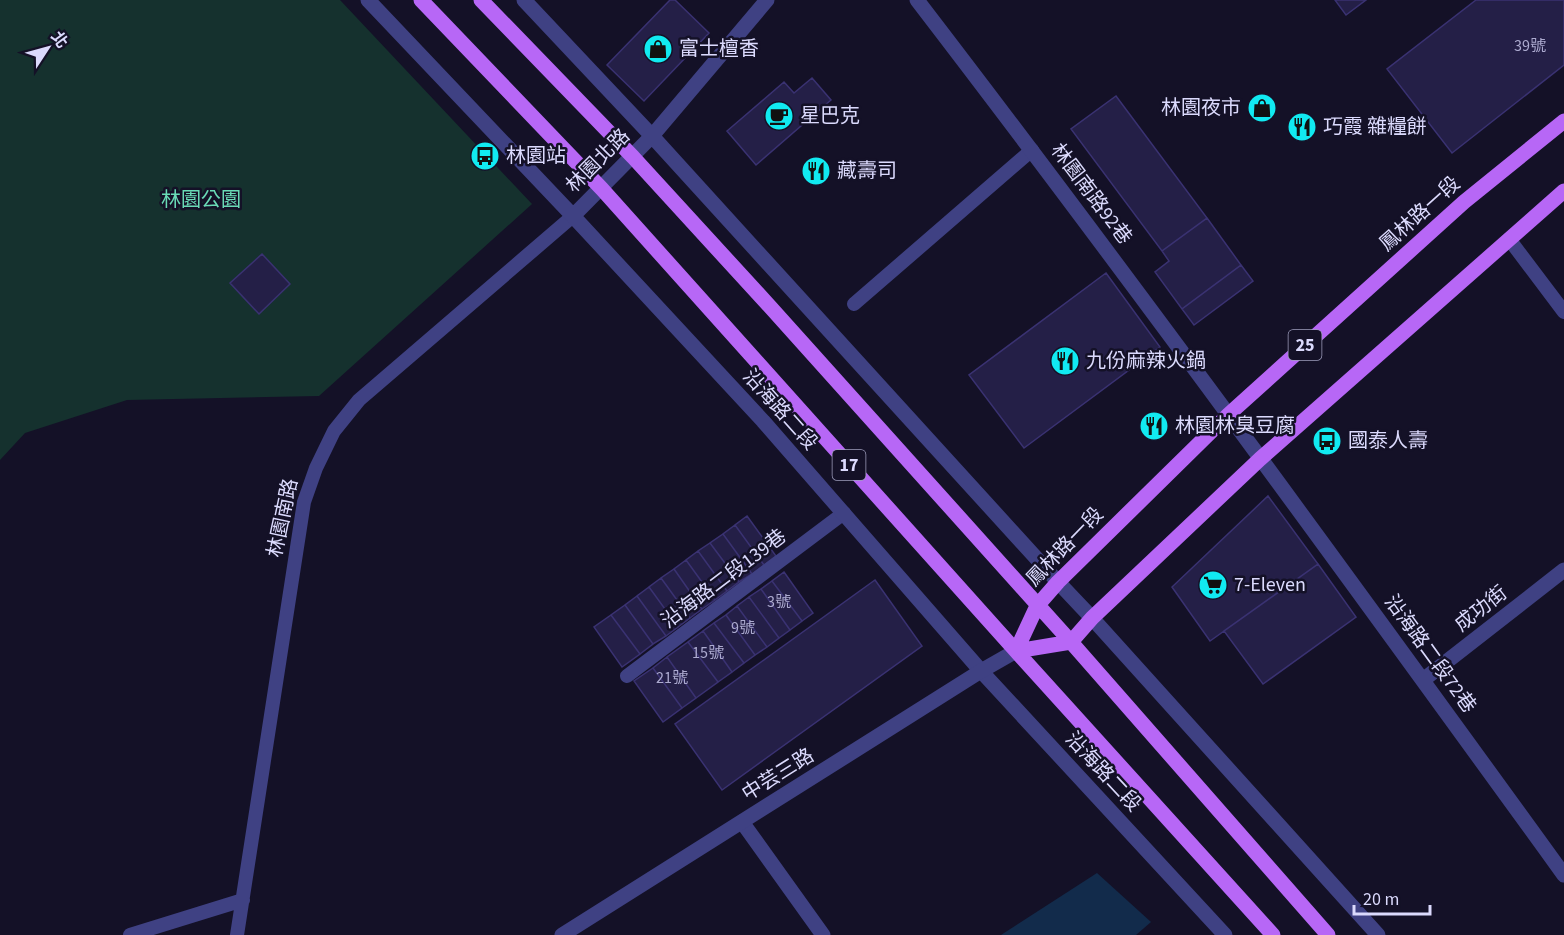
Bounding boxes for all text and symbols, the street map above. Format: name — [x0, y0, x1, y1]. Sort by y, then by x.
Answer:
north arrow — [18, 18, 78, 78]
text: 北 — [46, 27, 73, 53]
shop icon: 富士檀香 — [642, 33, 674, 65]
place label: 富士檀香 — [679, 35, 759, 63]
house number: 39號 — [1514, 35, 1546, 57]
shop icon: 林園夜市 — [1246, 92, 1278, 124]
place label: 林園夜市 — [1161, 94, 1241, 122]
cafe icon: 星巴克 — [763, 100, 795, 132]
place label: 星巴克 — [800, 102, 860, 130]
restaurant icon: 巧霞 雜糧餅 — [1286, 111, 1318, 143]
place label: 巧霞 雜糧餅 — [1323, 113, 1427, 141]
street label: 林園北路 — [560, 123, 636, 199]
street label: 林園南路92巷 — [1044, 138, 1138, 250]
bus stop icon: 林園站 — [469, 140, 501, 172]
place label: 林園站 — [506, 142, 566, 170]
restaurant icon: 藏壽司 — [800, 155, 832, 187]
place label: 藏壽司 — [837, 157, 897, 185]
street label: 鳳林路一段 — [1373, 170, 1467, 258]
park label: 林園公園 — [161, 186, 241, 214]
road number: 25 — [1288, 330, 1322, 360]
restaurant icon: 九份麻辣火鍋 — [1049, 345, 1081, 377]
place label: 九份麻辣火鍋 — [1086, 347, 1206, 375]
street label: 沿海路二段 — [736, 363, 824, 457]
restaurant icon: 林園林臭豆腐 — [1138, 410, 1170, 442]
place label: 林園林臭豆腐 — [1175, 412, 1295, 440]
bus stop icon: 國泰人壽 — [1311, 425, 1343, 457]
place label: 國泰人壽 — [1348, 427, 1428, 455]
road number: 17 — [832, 450, 866, 480]
street label: 林園南路 — [261, 476, 305, 560]
street label: 鳳林路一段 — [1020, 501, 1110, 593]
street label: 沿海路二段139巷 — [656, 523, 792, 635]
supermarket icon: 7-Eleven — [1197, 569, 1229, 601]
place label: 7-Eleven — [1234, 571, 1306, 599]
street label: 成功街 — [1449, 579, 1513, 639]
street label: 沿海路二段72巷 — [1378, 589, 1482, 719]
house number: 3號 — [767, 591, 791, 613]
house number: 9號 — [731, 617, 755, 639]
house number: 15號 — [692, 642, 724, 664]
house number: 21號 — [656, 667, 688, 689]
street label: 沿海路二段 — [1059, 726, 1147, 818]
street label: 中芸三路 — [737, 742, 819, 808]
scale bar — [1354, 878, 1430, 916]
text: 20 m — [1363, 887, 1399, 912]

